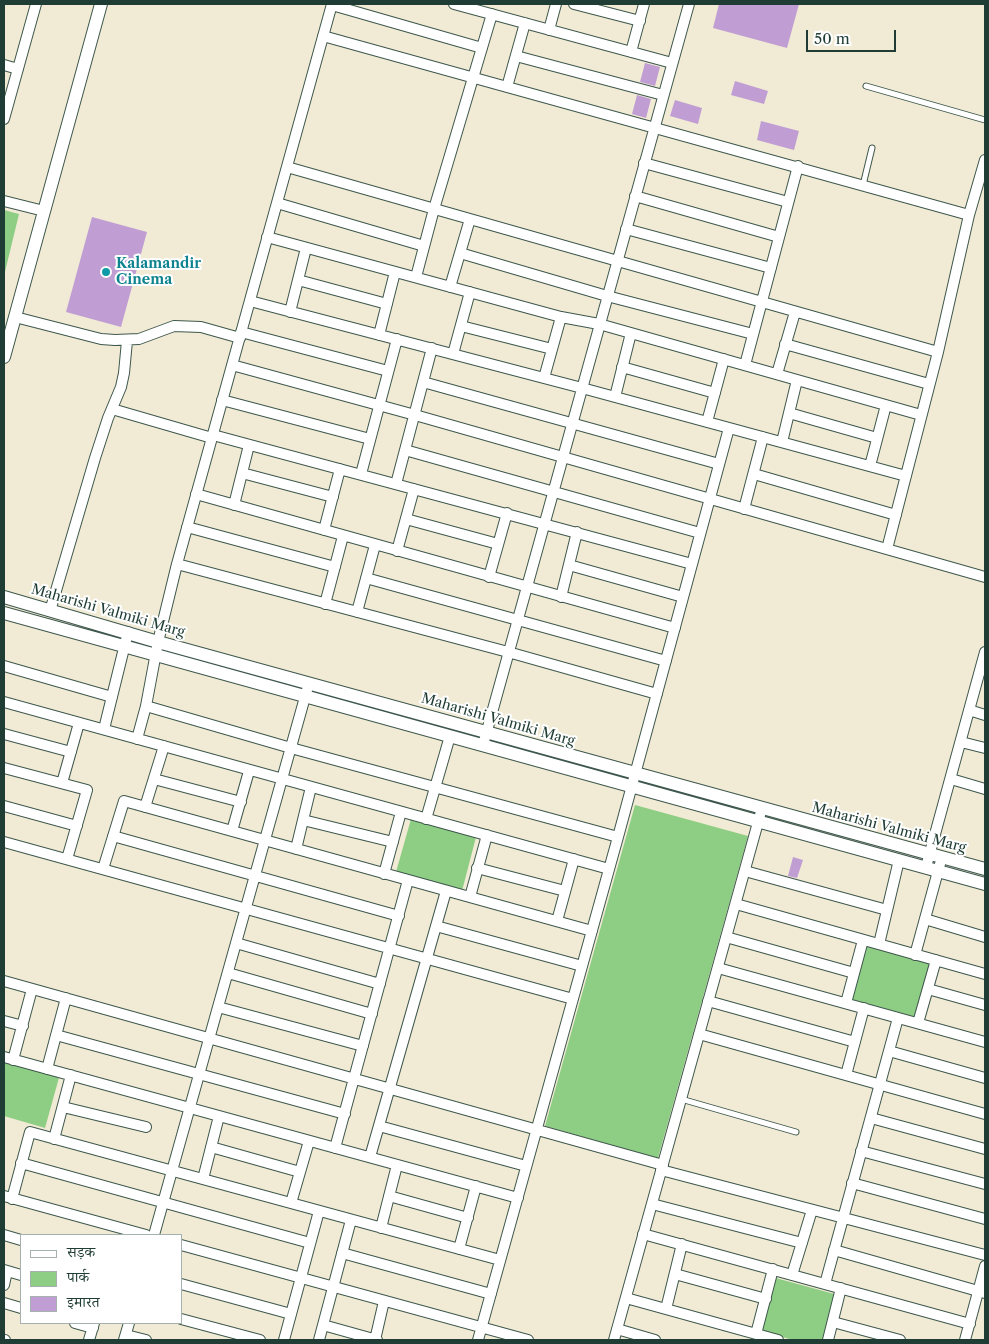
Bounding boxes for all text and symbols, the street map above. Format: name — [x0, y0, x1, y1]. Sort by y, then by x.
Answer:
scale bar — [809, 20, 899, 52]
text: 50 m — [814, 29, 850, 48]
place label: Kalamandir Cinema — [116, 256, 201, 288]
marker: Kalamandir Cinema — [100, 266, 112, 278]
street label: Maharishi Valmiki Marg — [29, 581, 187, 641]
street label: Maharishi Valmiki Marg — [419, 690, 577, 750]
street label: Maharishi Valmiki Marg — [810, 799, 968, 857]
legend — [20, 1234, 182, 1324]
text: सड़क — [67, 1242, 95, 1261]
text: पार्क — [67, 1267, 89, 1286]
text: इमारत — [67, 1292, 100, 1311]

